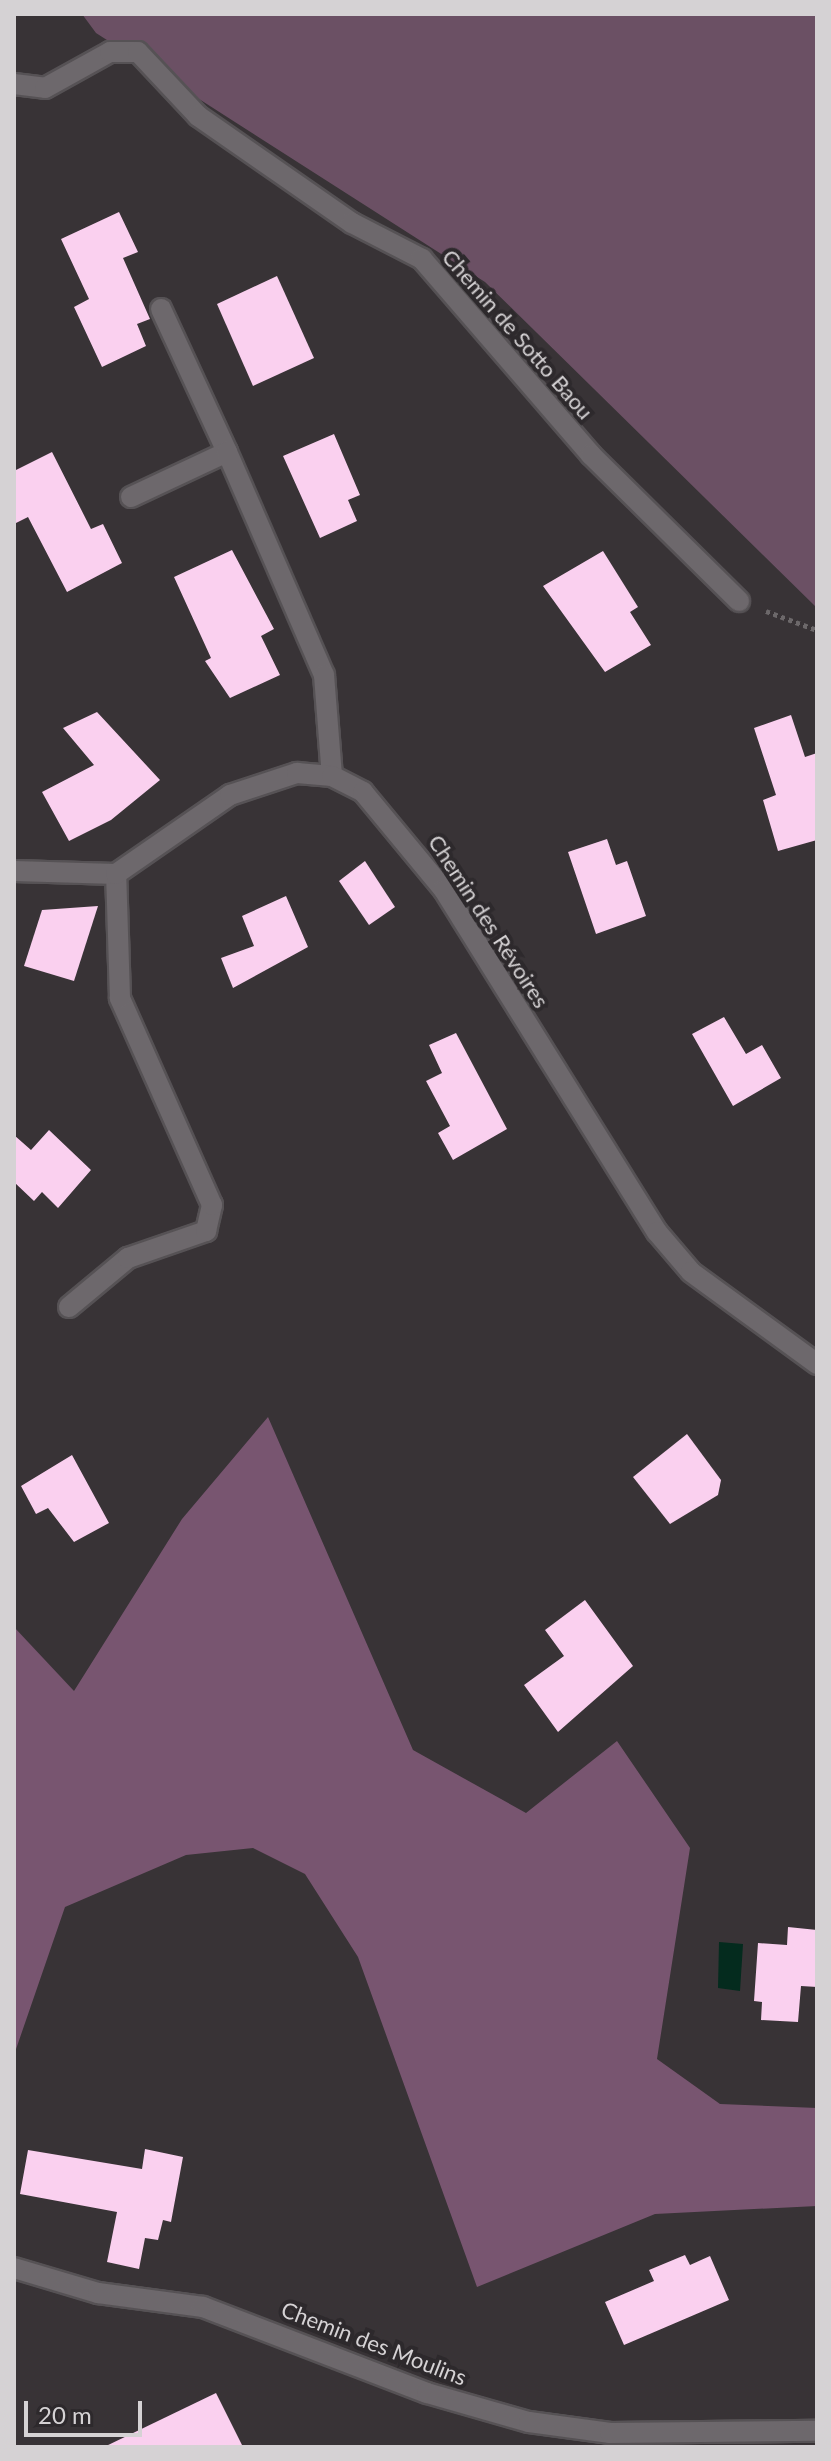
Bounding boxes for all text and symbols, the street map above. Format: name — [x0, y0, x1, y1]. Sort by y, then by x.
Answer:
street label: Chemin de Sotto Baou — [437, 244, 599, 424]
street label: Chemin des Révoires — [423, 830, 555, 1012]
street label: Chemin des Moulins — [278, 2296, 470, 2390]
scale bar — [28, 2385, 146, 2435]
text: 20 m — [38, 2400, 92, 2429]

